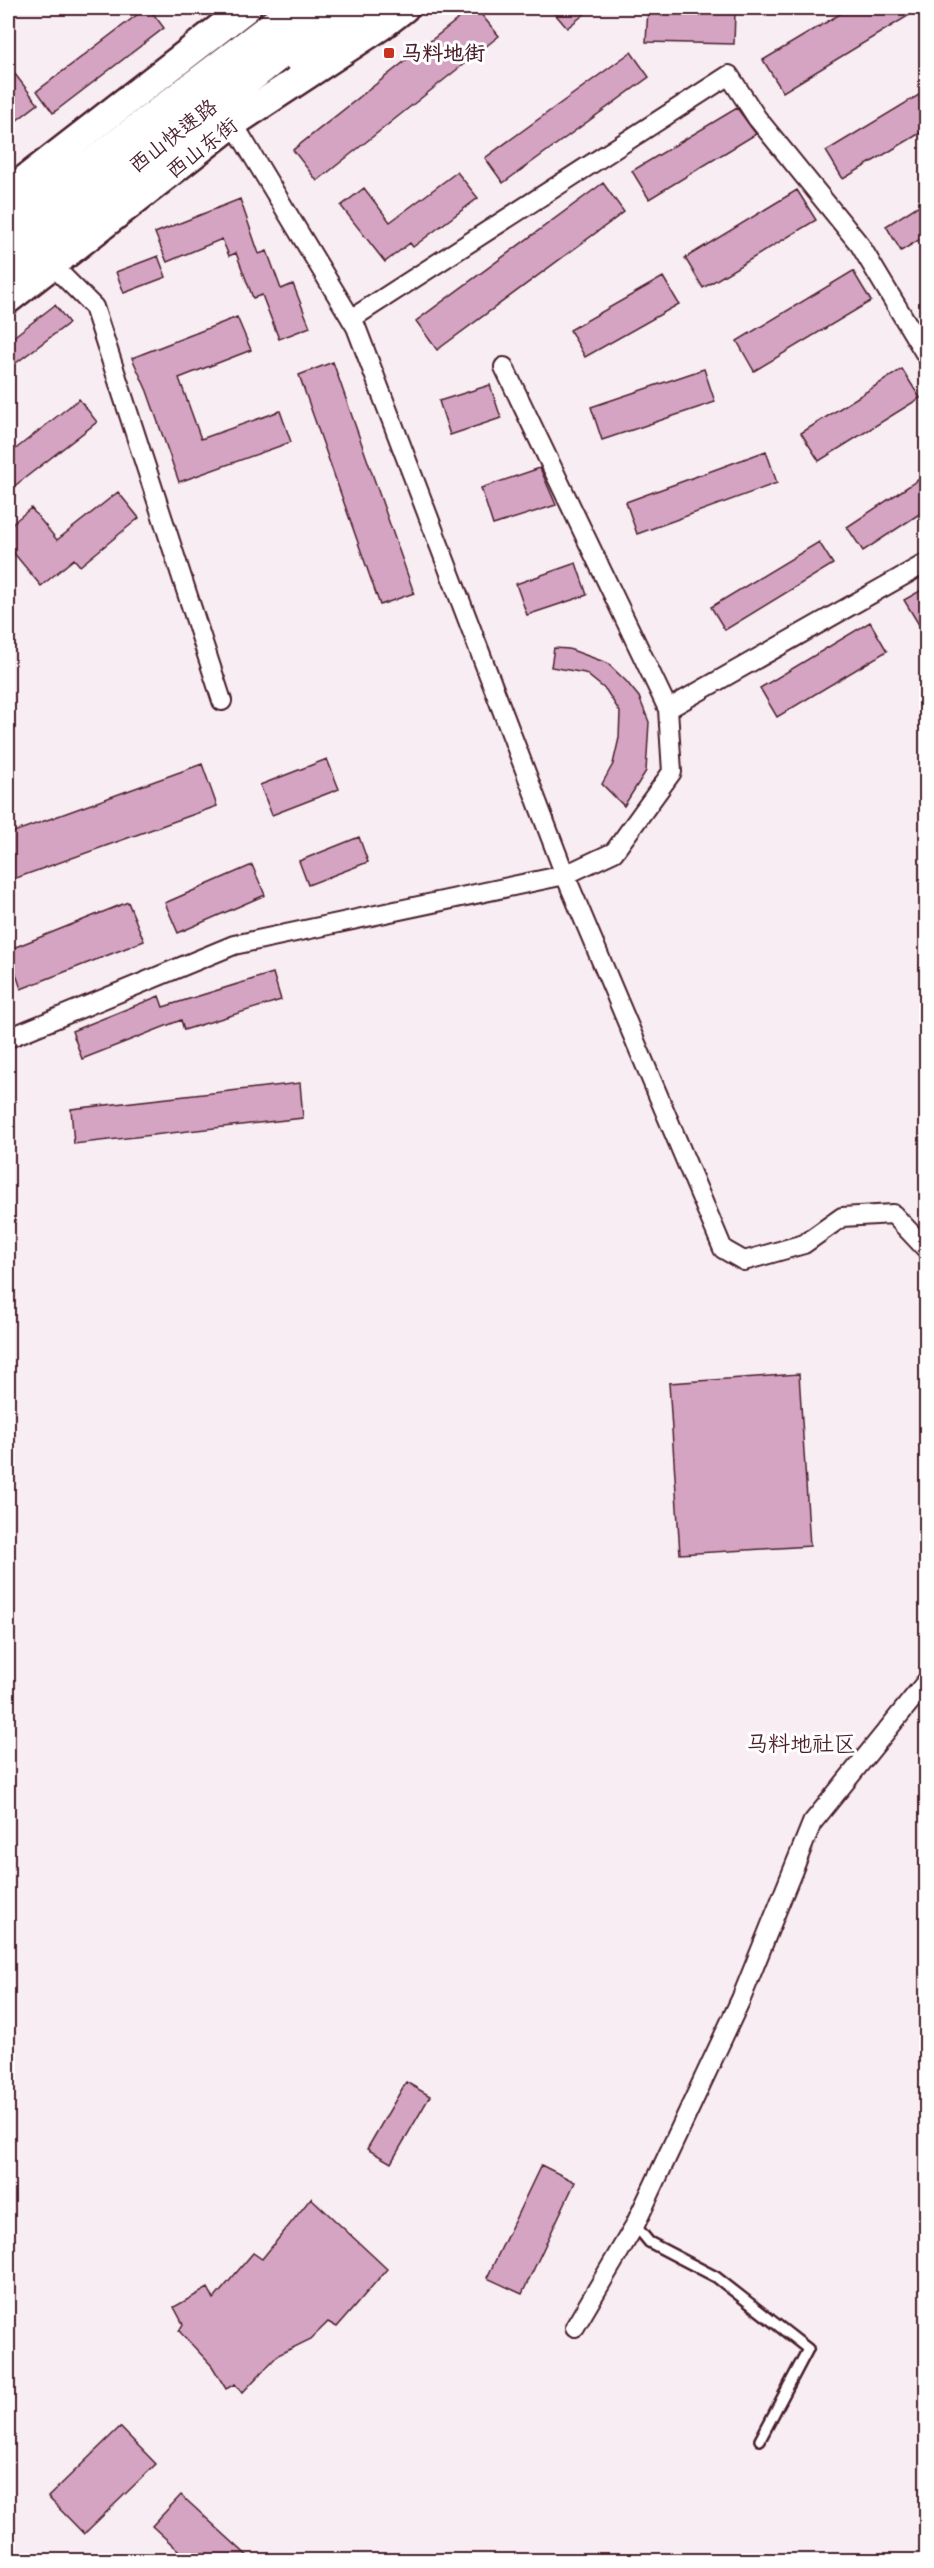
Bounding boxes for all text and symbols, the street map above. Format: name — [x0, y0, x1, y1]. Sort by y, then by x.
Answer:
place label: 马料地街 — [401, 34, 485, 72]
marker: 马料地街 — [382, 46, 396, 60]
street label: 西山快速路 — [120, 89, 226, 183]
street label: 西山东街 — [157, 107, 247, 189]
district label: 马料地社区 — [746, 1724, 856, 1763]

